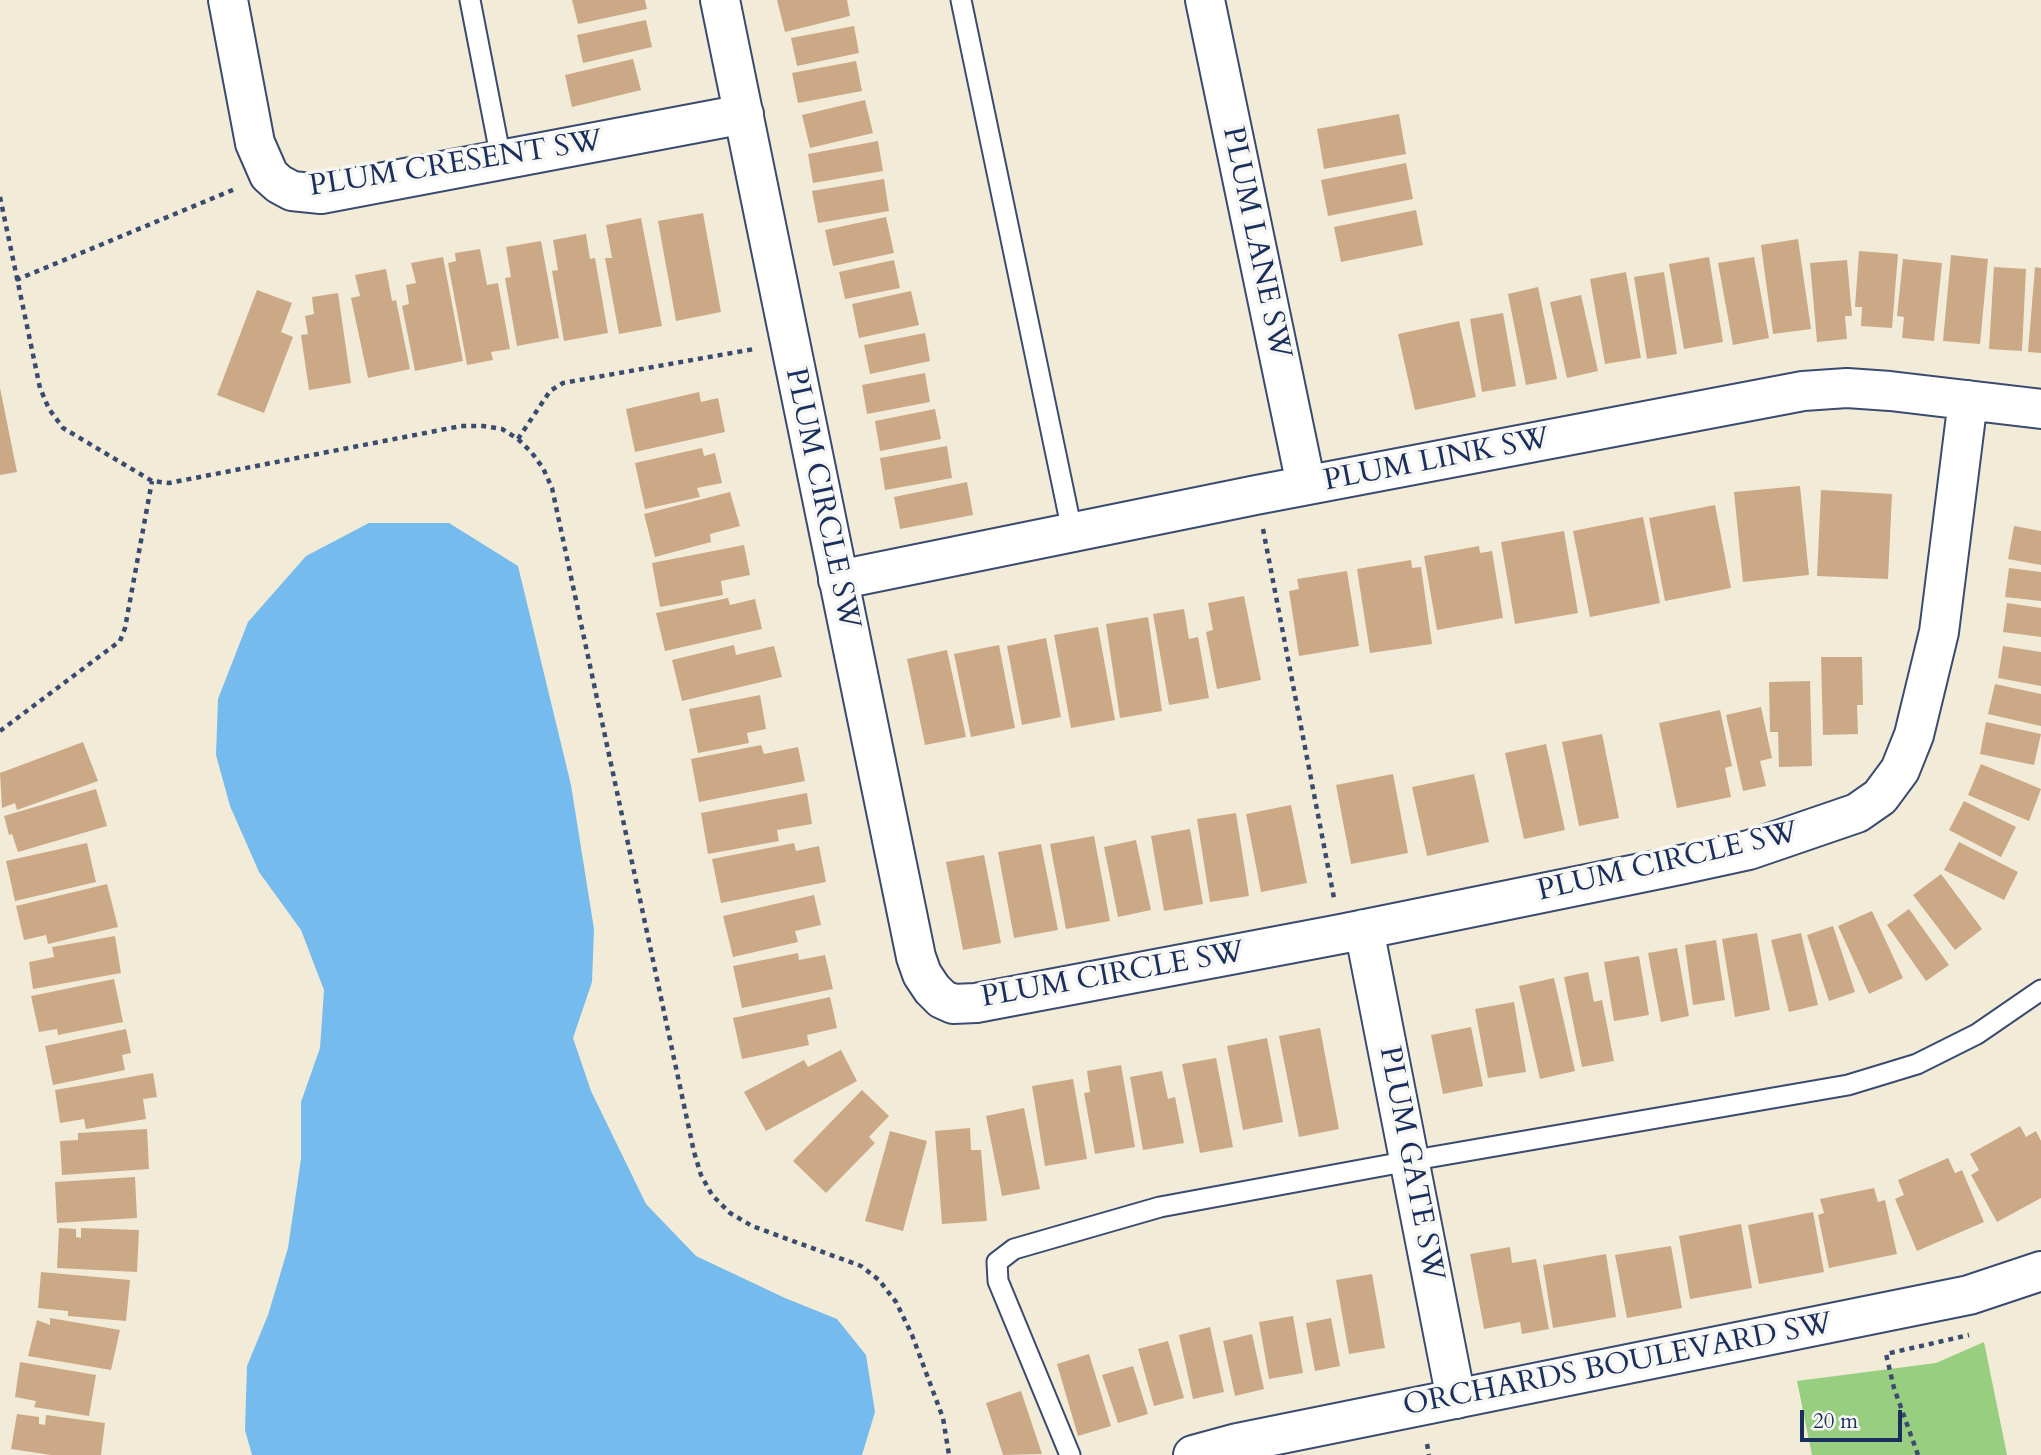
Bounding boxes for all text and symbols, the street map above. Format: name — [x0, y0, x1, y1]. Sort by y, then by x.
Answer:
street label: PLUM CRESENT SW — [307, 124, 605, 206]
street label: PLUM LANE SW — [1213, 124, 1297, 362]
street label: PLUM CIRCLE SW — [776, 365, 866, 633]
street label: PLUM LINK SW — [1321, 421, 1553, 501]
street label: PLUM CIRCLE SW — [1534, 815, 1802, 911]
street label: PLUM CIRCLE SW — [979, 935, 1247, 1017]
street label: PLUM GATE SW — [1370, 1043, 1450, 1285]
street label: ORCHARDS BOULEVARD SW — [1400, 1307, 1836, 1425]
scale bar — [1803, 1396, 1904, 1440]
text: 20 m — [1813, 1407, 1858, 1436]

